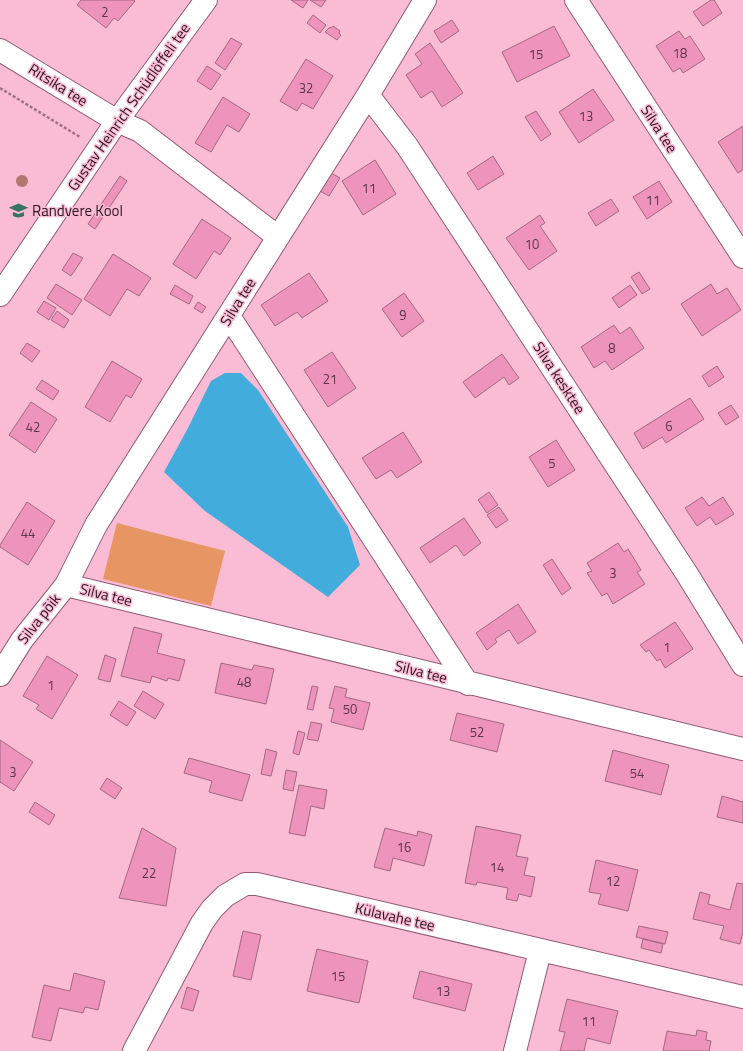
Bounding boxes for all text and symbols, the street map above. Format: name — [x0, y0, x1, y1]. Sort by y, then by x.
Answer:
house number: 2 — [101, 2, 109, 22]
street label: Gustav Heinrich Schüdlöffeli tee — [62, 18, 196, 195]
house number: 18 — [673, 43, 687, 63]
house number: 15 — [529, 44, 543, 64]
street label: Ritsika tee — [24, 57, 93, 112]
house number: 32 — [299, 78, 313, 98]
street label: Silva tee — [635, 100, 684, 157]
house number: 13 — [579, 106, 593, 126]
house number: 11 — [362, 178, 376, 198]
house number: 11 — [646, 190, 660, 210]
place label: Randvere Kool — [32, 199, 123, 222]
school or university icon: Randvere Kool — [9, 201, 29, 221]
house number: 10 — [525, 234, 539, 254]
street label: Silva tee — [214, 273, 261, 330]
house number: 9 — [399, 305, 407, 325]
street label: Silva kesktee — [527, 337, 591, 418]
house number: 8 — [608, 338, 616, 358]
house number: 21 — [323, 369, 337, 389]
house number: 6 — [665, 416, 673, 436]
house number: 42 — [26, 417, 40, 437]
house number: 5 — [548, 453, 556, 473]
house number: 44 — [21, 523, 35, 543]
house number: 3 — [609, 563, 617, 583]
street label: Silva tee — [78, 577, 135, 612]
street label: Silva põik — [11, 588, 66, 649]
house number: 1 — [663, 637, 671, 657]
street label: Silva tee — [393, 654, 450, 689]
house number: 48 — [237, 672, 251, 692]
house number: 1 — [47, 675, 55, 695]
house number: 50 — [343, 699, 357, 719]
house number: 52 — [470, 722, 484, 742]
house number: 3 — [9, 762, 17, 782]
house number: 54 — [630, 763, 644, 783]
house number: 16 — [397, 837, 411, 857]
house number: 14 — [490, 857, 504, 877]
house number: 22 — [142, 863, 156, 883]
house number: 12 — [606, 871, 620, 891]
street label: Külavahe tee — [353, 896, 437, 937]
house number: 15 — [331, 966, 345, 986]
house number: 13 — [436, 981, 450, 1001]
house number: 11 — [582, 1011, 596, 1031]

